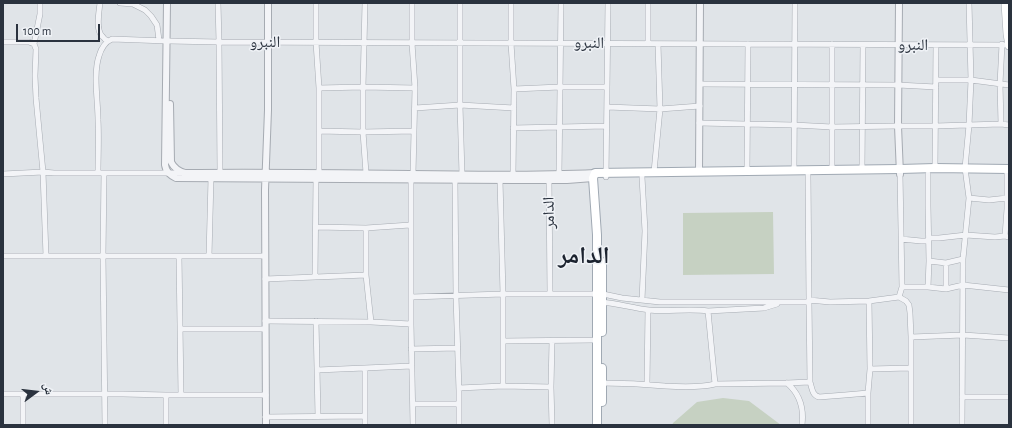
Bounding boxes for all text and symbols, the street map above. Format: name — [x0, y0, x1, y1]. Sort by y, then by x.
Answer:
scale bar — [18, 16, 102, 42]
text: 100 m — [23, 25, 51, 37]
street label: النبرو — [250, 32, 280, 52]
street label: النبرو — [574, 33, 604, 53]
street label: النبرو — [898, 35, 928, 55]
street label: الدامر — [539, 197, 559, 229]
district label: الدامر — [558, 242, 610, 270]
north arrow — [16, 372, 56, 412]
text: ش — [41, 382, 55, 396]

